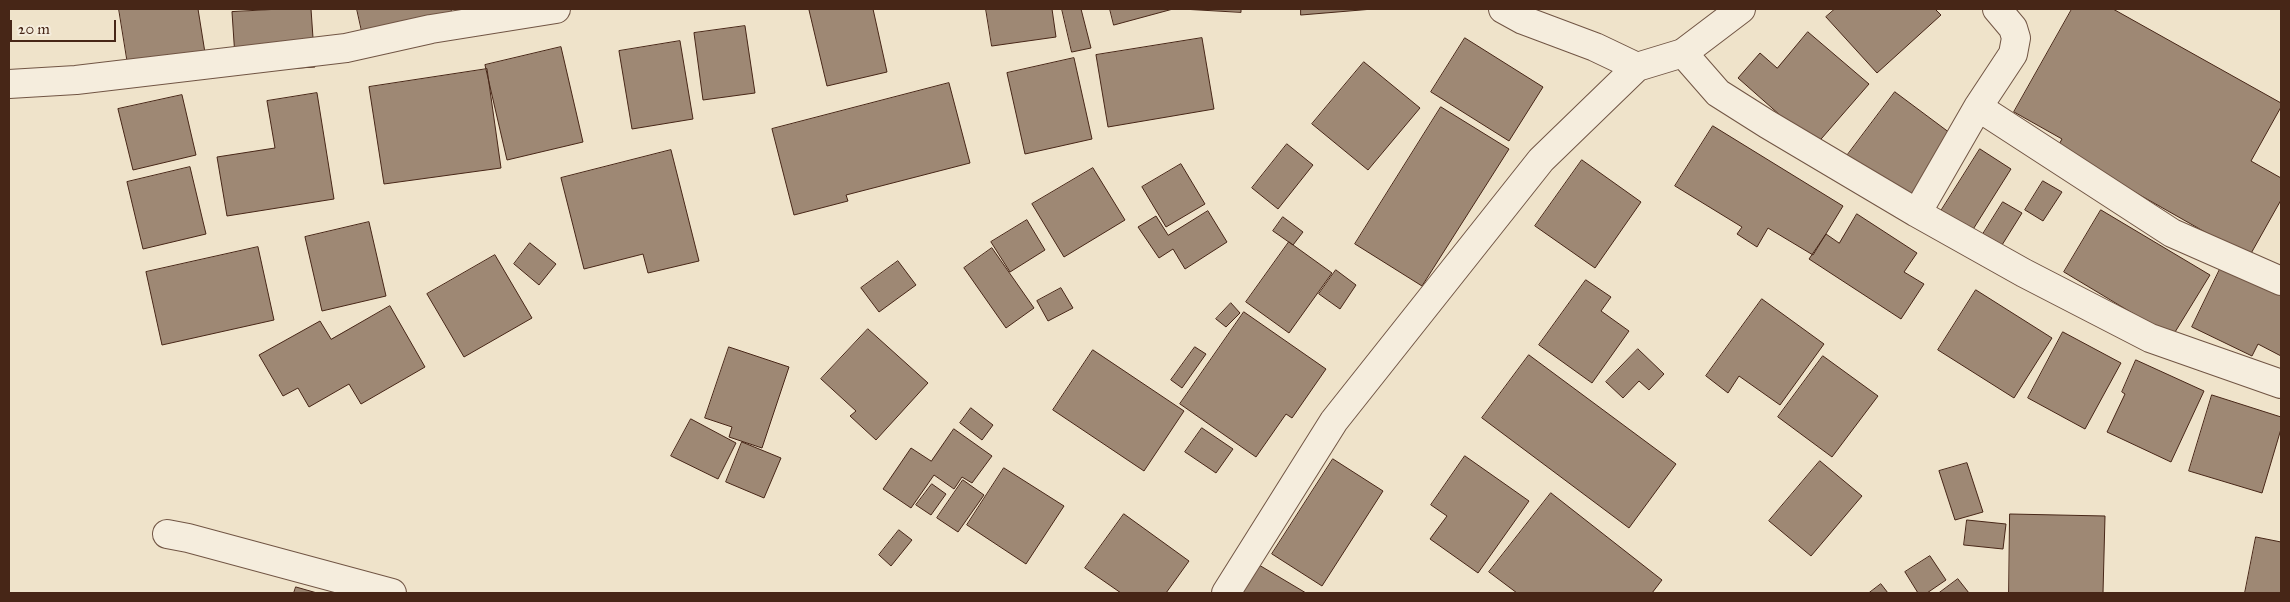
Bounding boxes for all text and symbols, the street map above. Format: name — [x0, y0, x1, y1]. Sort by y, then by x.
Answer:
scale bar — [12, 10, 119, 42]
text: 20 m — [18, 20, 50, 38]

